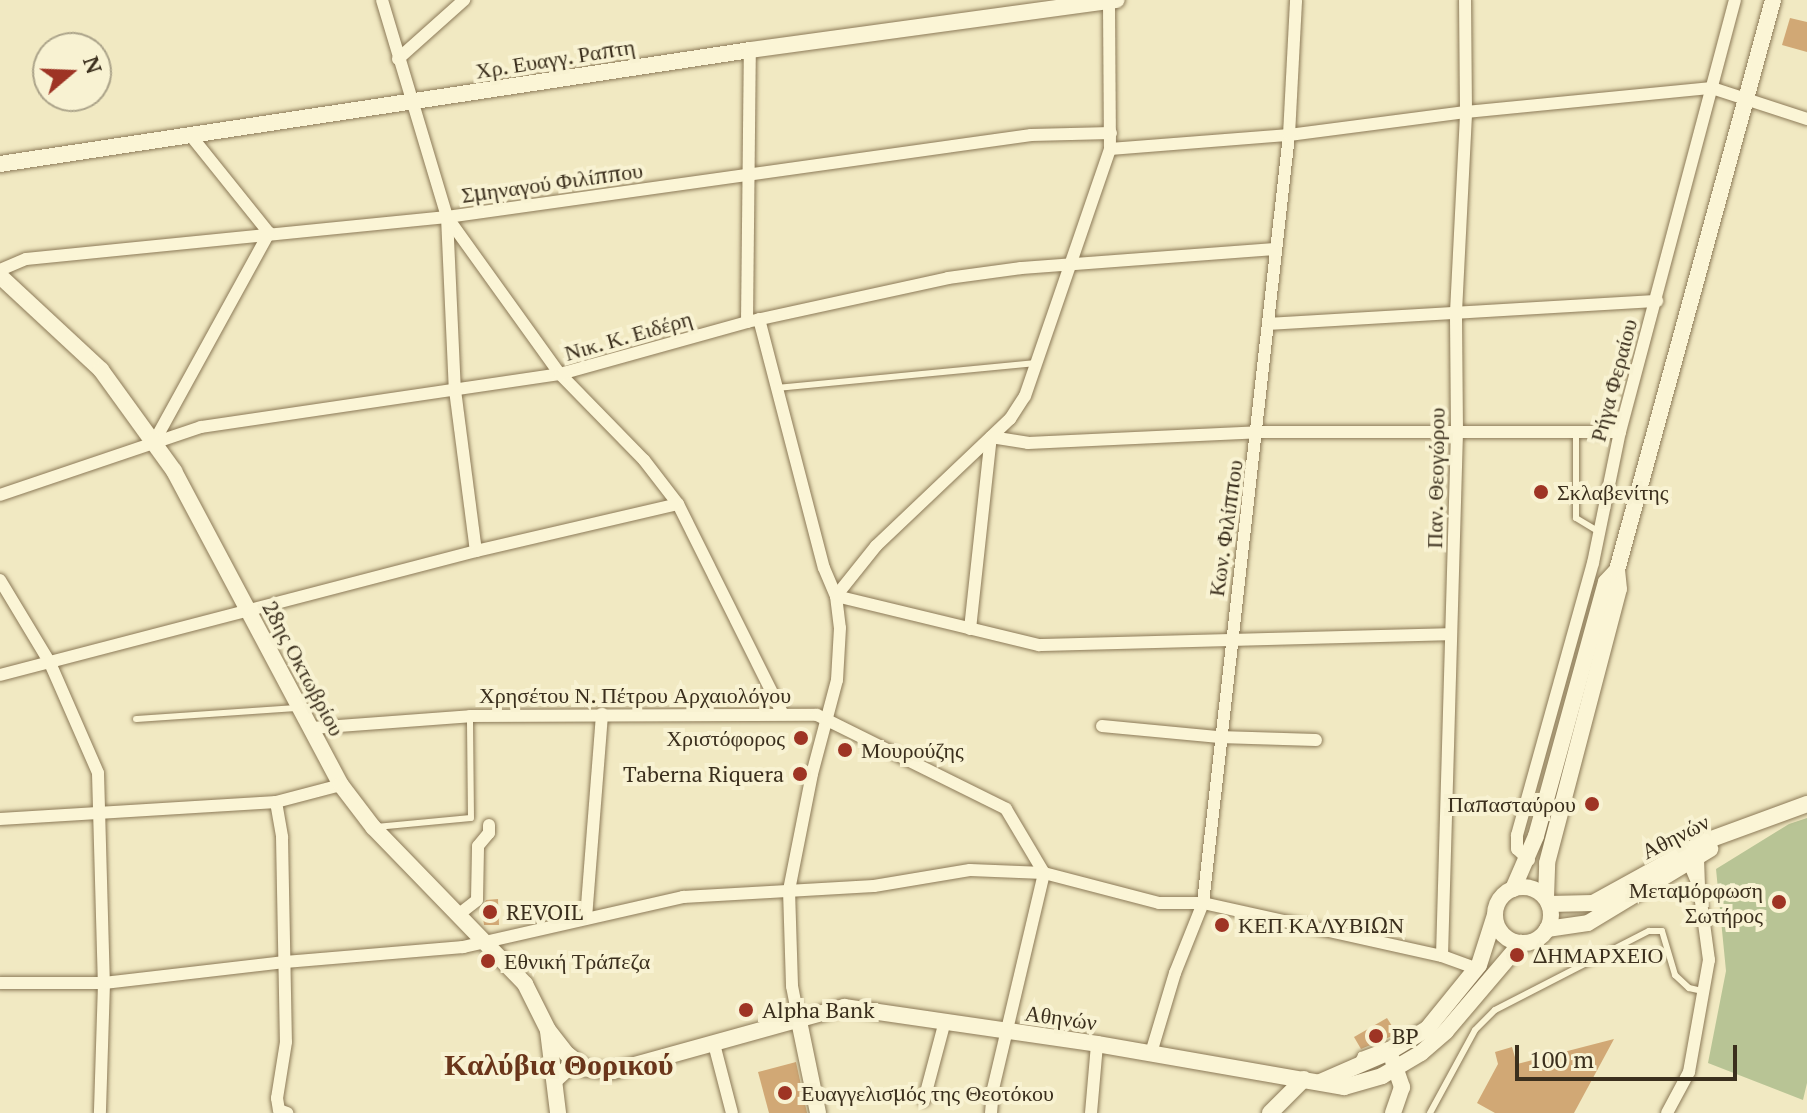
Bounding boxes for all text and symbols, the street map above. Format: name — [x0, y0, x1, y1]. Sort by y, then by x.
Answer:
north arrow — [32, 32, 112, 112]
street label: Χρ. Ευαγγ. Ραπτη — [473, 32, 637, 84]
text: N — [77, 52, 110, 77]
street label: Σμηναγού Φιλίππου — [460, 156, 644, 208]
street label: Νικ. Κ. Ειδέρη — [560, 304, 696, 366]
street label: Ρήγα Φεραίου — [1584, 316, 1642, 444]
street label: Παν. Θεογώρου — [1421, 407, 1449, 549]
street label: Κων. Φιλίππου — [1202, 458, 1248, 598]
place label: Σκλαβενίτης — [1557, 479, 1668, 505]
marker: Σκλαβενίτης — [1532, 483, 1550, 501]
street label: 28ης Οκτωβρίου — [257, 596, 351, 740]
street label: Χρησέτου Ν. Πέτρου Αρχαιολόγου — [479, 682, 791, 708]
place label: Χριστόφορος — [666, 725, 785, 751]
marker: Χριστόφορος — [792, 729, 810, 747]
place label: Μουρούζης — [861, 737, 964, 763]
marker: Μουρούζης — [836, 741, 854, 759]
place label: Taberna Riquera — [623, 761, 784, 787]
marker: Taberna Riquera — [791, 765, 809, 783]
place label: Παπασταύρου — [1448, 791, 1576, 817]
marker: Παπασταύρου — [1583, 795, 1601, 813]
street label: Αθηνών — [1637, 808, 1713, 864]
place label: Μεταμόρφωση Σωτήρος — [1629, 876, 1763, 928]
marker: Μεταμόρφωση Σωτήρος — [1770, 893, 1788, 911]
place label: REVOIL — [506, 899, 583, 925]
marker: REVOIL — [481, 903, 499, 921]
place label: ΚΕΠ ΚΑΛΥΒΙΩΝ — [1238, 912, 1404, 938]
marker: ΚΕΠ ΚΑΛΥΒΙΩΝ — [1213, 916, 1231, 934]
place label: ΔΗΜΑΡΧΕΙΟ — [1533, 942, 1663, 968]
marker: ΔΗΜΑΡΧΕΙΟ — [1508, 946, 1526, 964]
place label: Εθνική Τράπεζα — [504, 948, 650, 974]
marker: Εθνική Τράπεζα — [479, 952, 497, 970]
place label: Alpha Bank — [762, 997, 875, 1023]
street label: Αθηνών — [1023, 999, 1099, 1035]
marker: Alpha Bank — [737, 1001, 755, 1019]
place label: BP — [1392, 1023, 1419, 1049]
marker: BP — [1367, 1027, 1385, 1045]
scale bar — [1519, 1029, 1741, 1079]
text: 100 m — [1529, 1043, 1594, 1075]
district label: Καλύβια Θορικού — [444, 1046, 674, 1082]
place label: Ευαγγελισμός της Θεοτόκου — [801, 1080, 1054, 1106]
marker: Ευαγγελισμός της Θεοτόκου — [776, 1084, 794, 1102]

